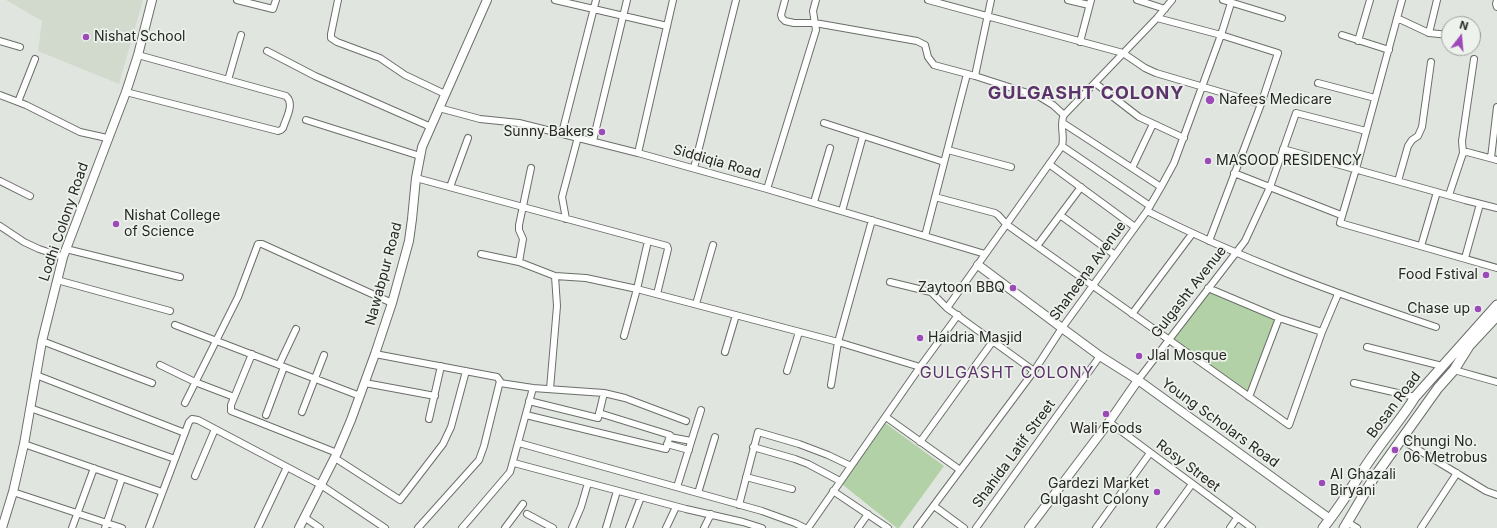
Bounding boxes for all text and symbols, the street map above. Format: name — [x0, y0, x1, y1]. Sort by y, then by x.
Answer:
north arrow — [1441, 16, 1481, 56]
text: N — [1458, 18, 1470, 33]
place label: Nishat School — [94, 29, 185, 45]
marker: Nishat School — [81, 32, 91, 42]
district label: GULGASHT COLONY — [988, 83, 1184, 105]
place label: Nafees Medicare — [1219, 92, 1332, 108]
marker: Nafees Medicare — [1204, 94, 1216, 106]
place label: Sunny Bakers — [503, 124, 594, 140]
marker: Sunny Bakers — [597, 127, 607, 137]
street label: Siddiqia Road — [671, 141, 763, 183]
place label: MASOOD RESIDENCY — [1216, 153, 1362, 169]
marker: MASOOD RESIDENCY — [1203, 156, 1213, 166]
street label: Lodhi Colony Road — [36, 160, 92, 284]
place label: Nishat College of Science — [124, 208, 220, 240]
street label: Shaheena Avenue — [1046, 218, 1130, 324]
marker: Nishat College of Science — [111, 219, 121, 229]
street label: Nawabpur Road — [362, 221, 406, 327]
street label: Gulgasht Avenue — [1148, 243, 1230, 341]
place label: Food Fstival — [1398, 267, 1478, 283]
marker: Food Fstival — [1481, 270, 1491, 280]
place label: Zaytoon BBQ — [918, 280, 1005, 296]
marker: Zaytoon BBQ — [1008, 283, 1018, 293]
place label: Chase up — [1407, 301, 1470, 317]
marker: Chase up — [1473, 304, 1483, 314]
place label: Haidria Masjid — [928, 330, 1022, 346]
marker: Haidria Masjid — [915, 333, 925, 343]
place label: Jlal Mosque — [1147, 348, 1227, 364]
marker: Jlal Mosque — [1134, 351, 1144, 361]
district label: GULGASHT COLONY — [920, 363, 1094, 383]
street label: Bosan Road — [1364, 368, 1424, 442]
street label: Young Scholars Road — [1158, 375, 1282, 471]
street label: Shahida Latif Street — [969, 397, 1059, 511]
marker: Wali Foods — [1101, 409, 1111, 419]
place label: Wali Foods — [1070, 421, 1142, 437]
place label: Chungi No. 06 Metrobus — [1403, 434, 1488, 466]
street label: Rosy Street — [1153, 436, 1223, 496]
marker: Chungi No. 06 Metrobus — [1390, 445, 1400, 455]
place label: Al Ghazali Biryani — [1330, 467, 1396, 500]
place label: Gardezi Market Gulgasht Colony — [1040, 476, 1149, 508]
marker: Al Ghazali Biryani — [1317, 478, 1327, 488]
marker: Gardezi Market Gulgasht Colony — [1152, 487, 1162, 497]

